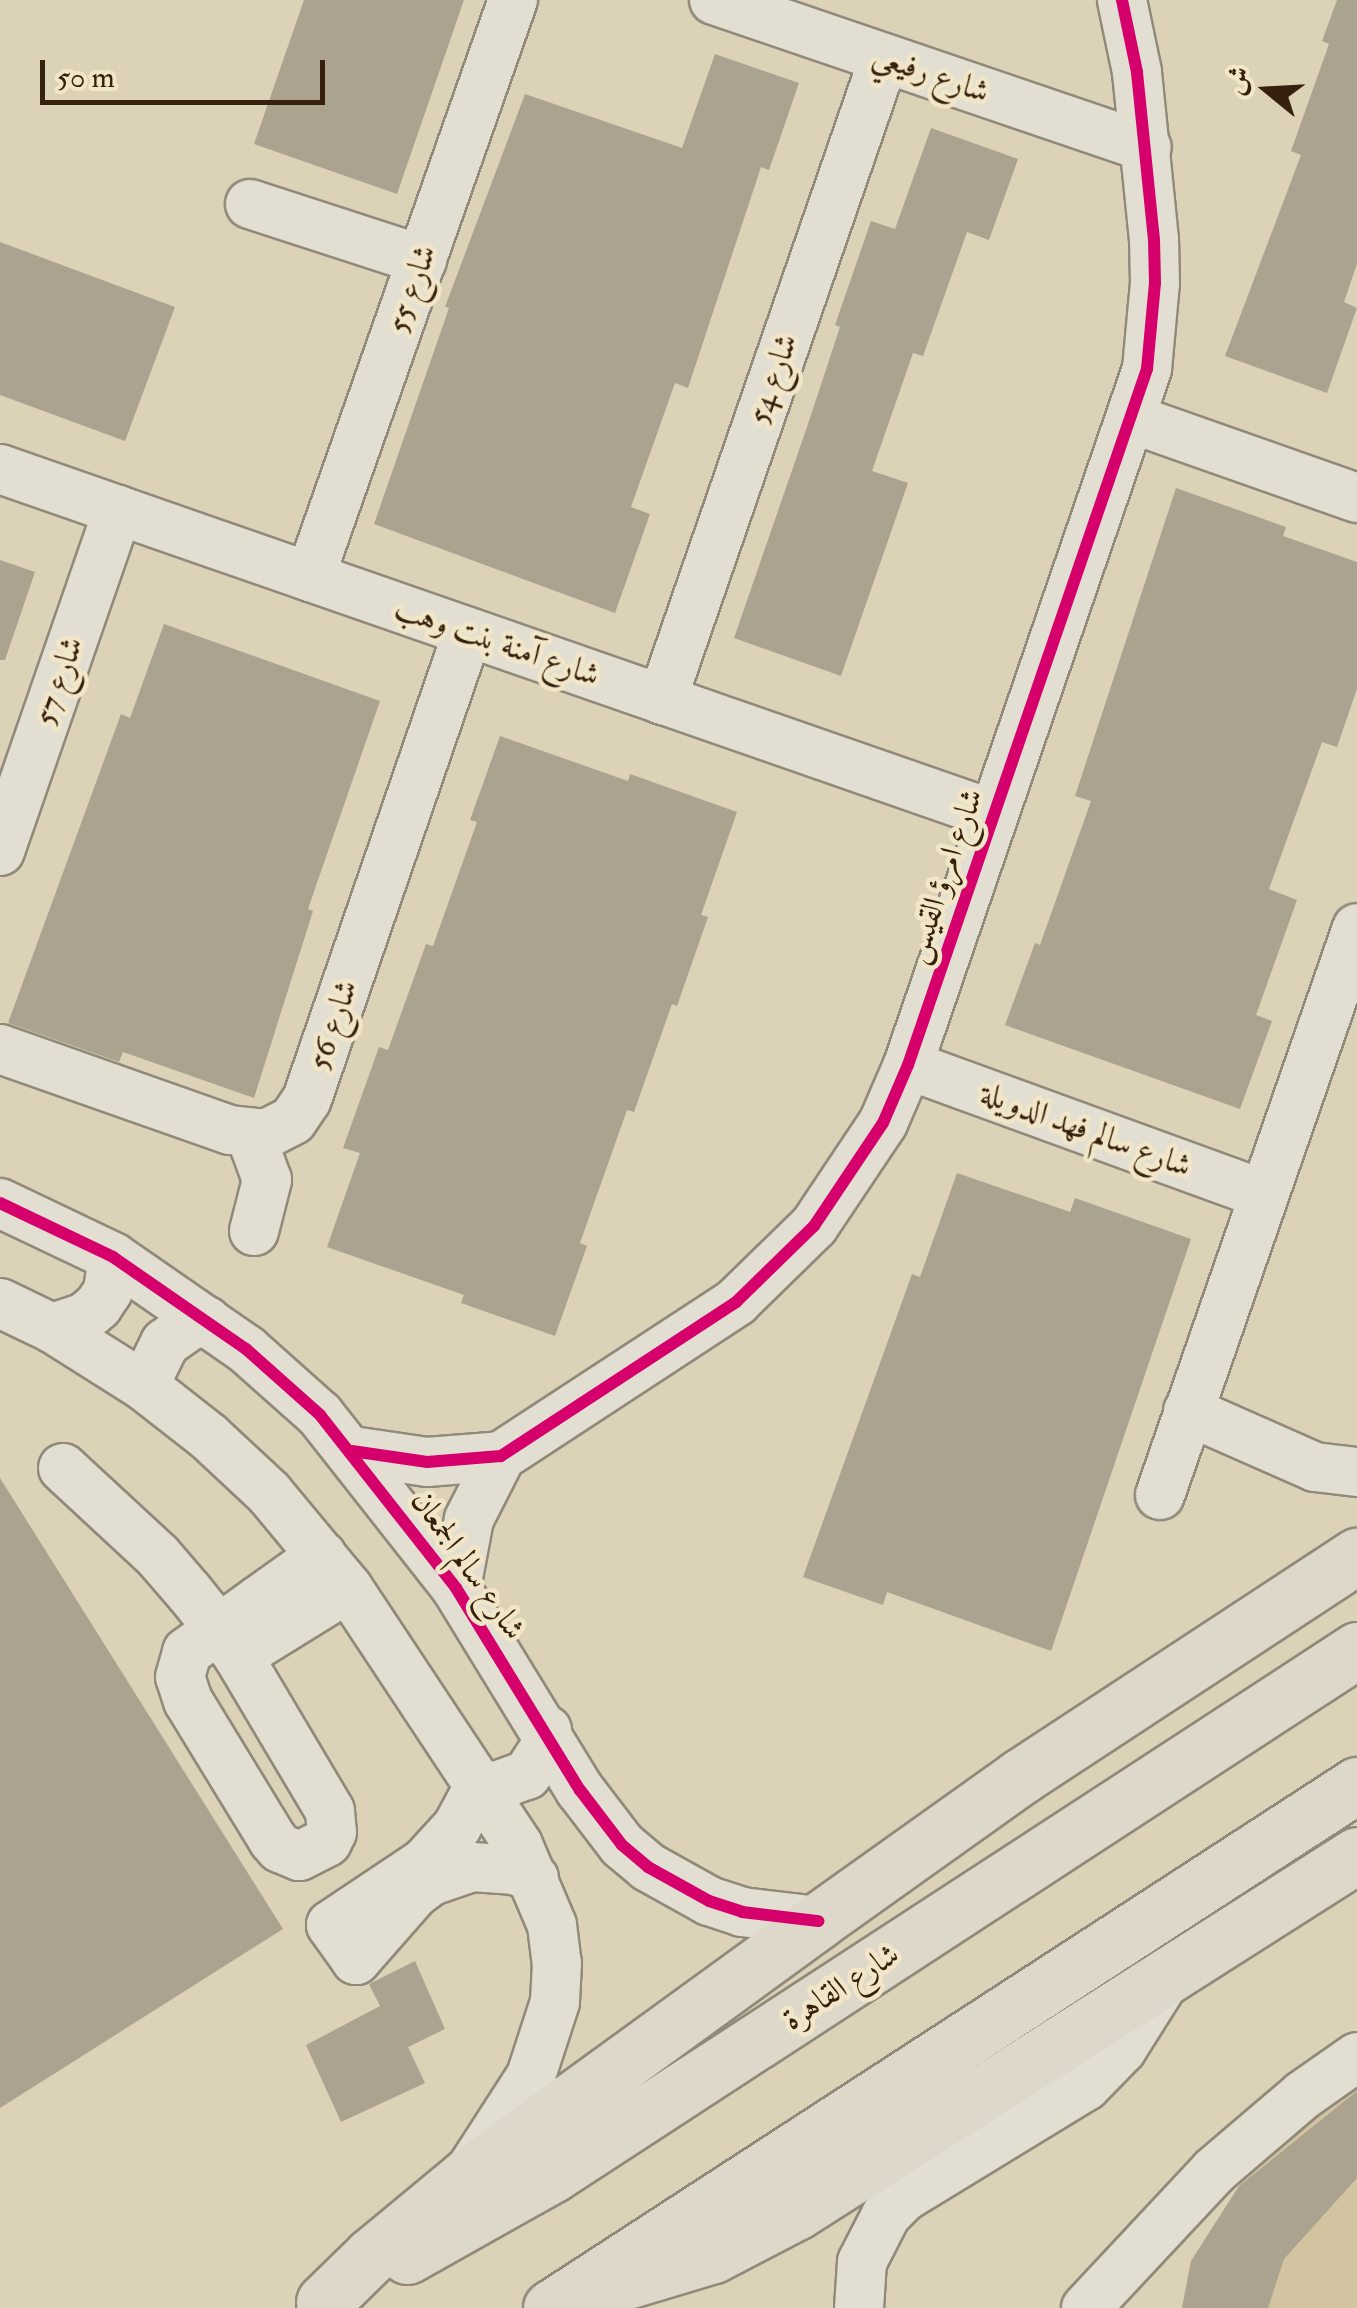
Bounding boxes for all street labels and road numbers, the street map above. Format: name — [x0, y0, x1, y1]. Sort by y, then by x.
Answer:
street label: شارع رفيعي — [868, 36, 994, 112]
street label: شارع 55 — [379, 240, 445, 338]
street label: شارع 54 — [740, 329, 806, 429]
street label: شارع آمنة بنت وهب — [390, 589, 604, 695]
street label: شارع 57 — [26, 632, 92, 730]
street label: شارع امرؤ القيس — [896, 784, 992, 968]
street label: شارع 56 — [300, 975, 366, 1075]
street label: شارع سالم فهد الدويلة — [976, 1074, 1196, 1186]
street label: شارع سالم الجمعان — [402, 1483, 534, 1647]
street label: شارع القاهرة — [775, 1935, 907, 2039]

